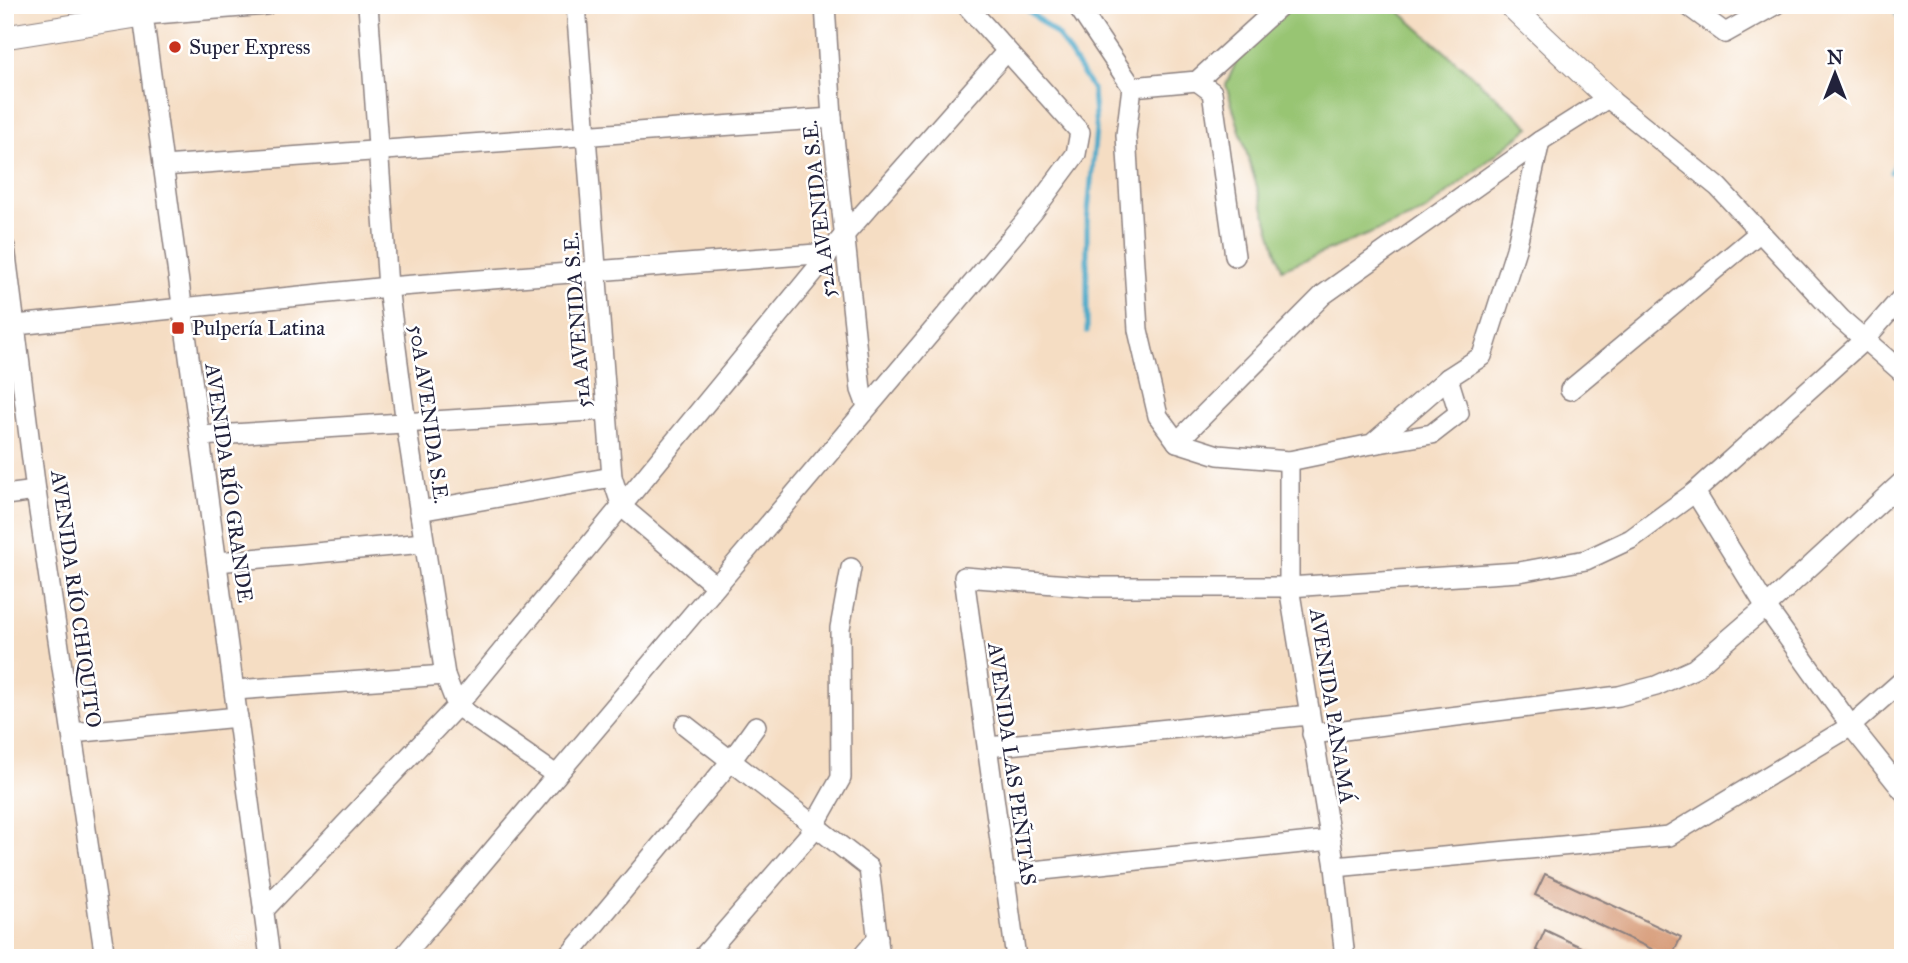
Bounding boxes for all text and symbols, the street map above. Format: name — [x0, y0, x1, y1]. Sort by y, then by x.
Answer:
place label: Super Express — [189, 34, 311, 60]
north arrow — [1800, 38, 1870, 108]
marker: Super Express — [167, 39, 183, 55]
text: N — [1827, 46, 1843, 69]
street label: 52A AVENIDA S.E. — [797, 119, 841, 299]
street label: 51A AVENIDA S.E. — [558, 231, 596, 409]
place label: Pulpería Latina — [192, 315, 325, 341]
marker: Pulpería Latina — [170, 320, 186, 336]
street label: 50A AVENIDA S.E. — [404, 323, 454, 505]
street label: AVENIDA RÍO GRANDE — [199, 361, 260, 604]
street label: AVENIDA RÍO CHIQUITO — [45, 467, 108, 729]
street label: AVENIDA PANAMÁ — [1304, 606, 1360, 805]
street label: AVENIDA LAS PEÑITAS — [982, 640, 1042, 887]

